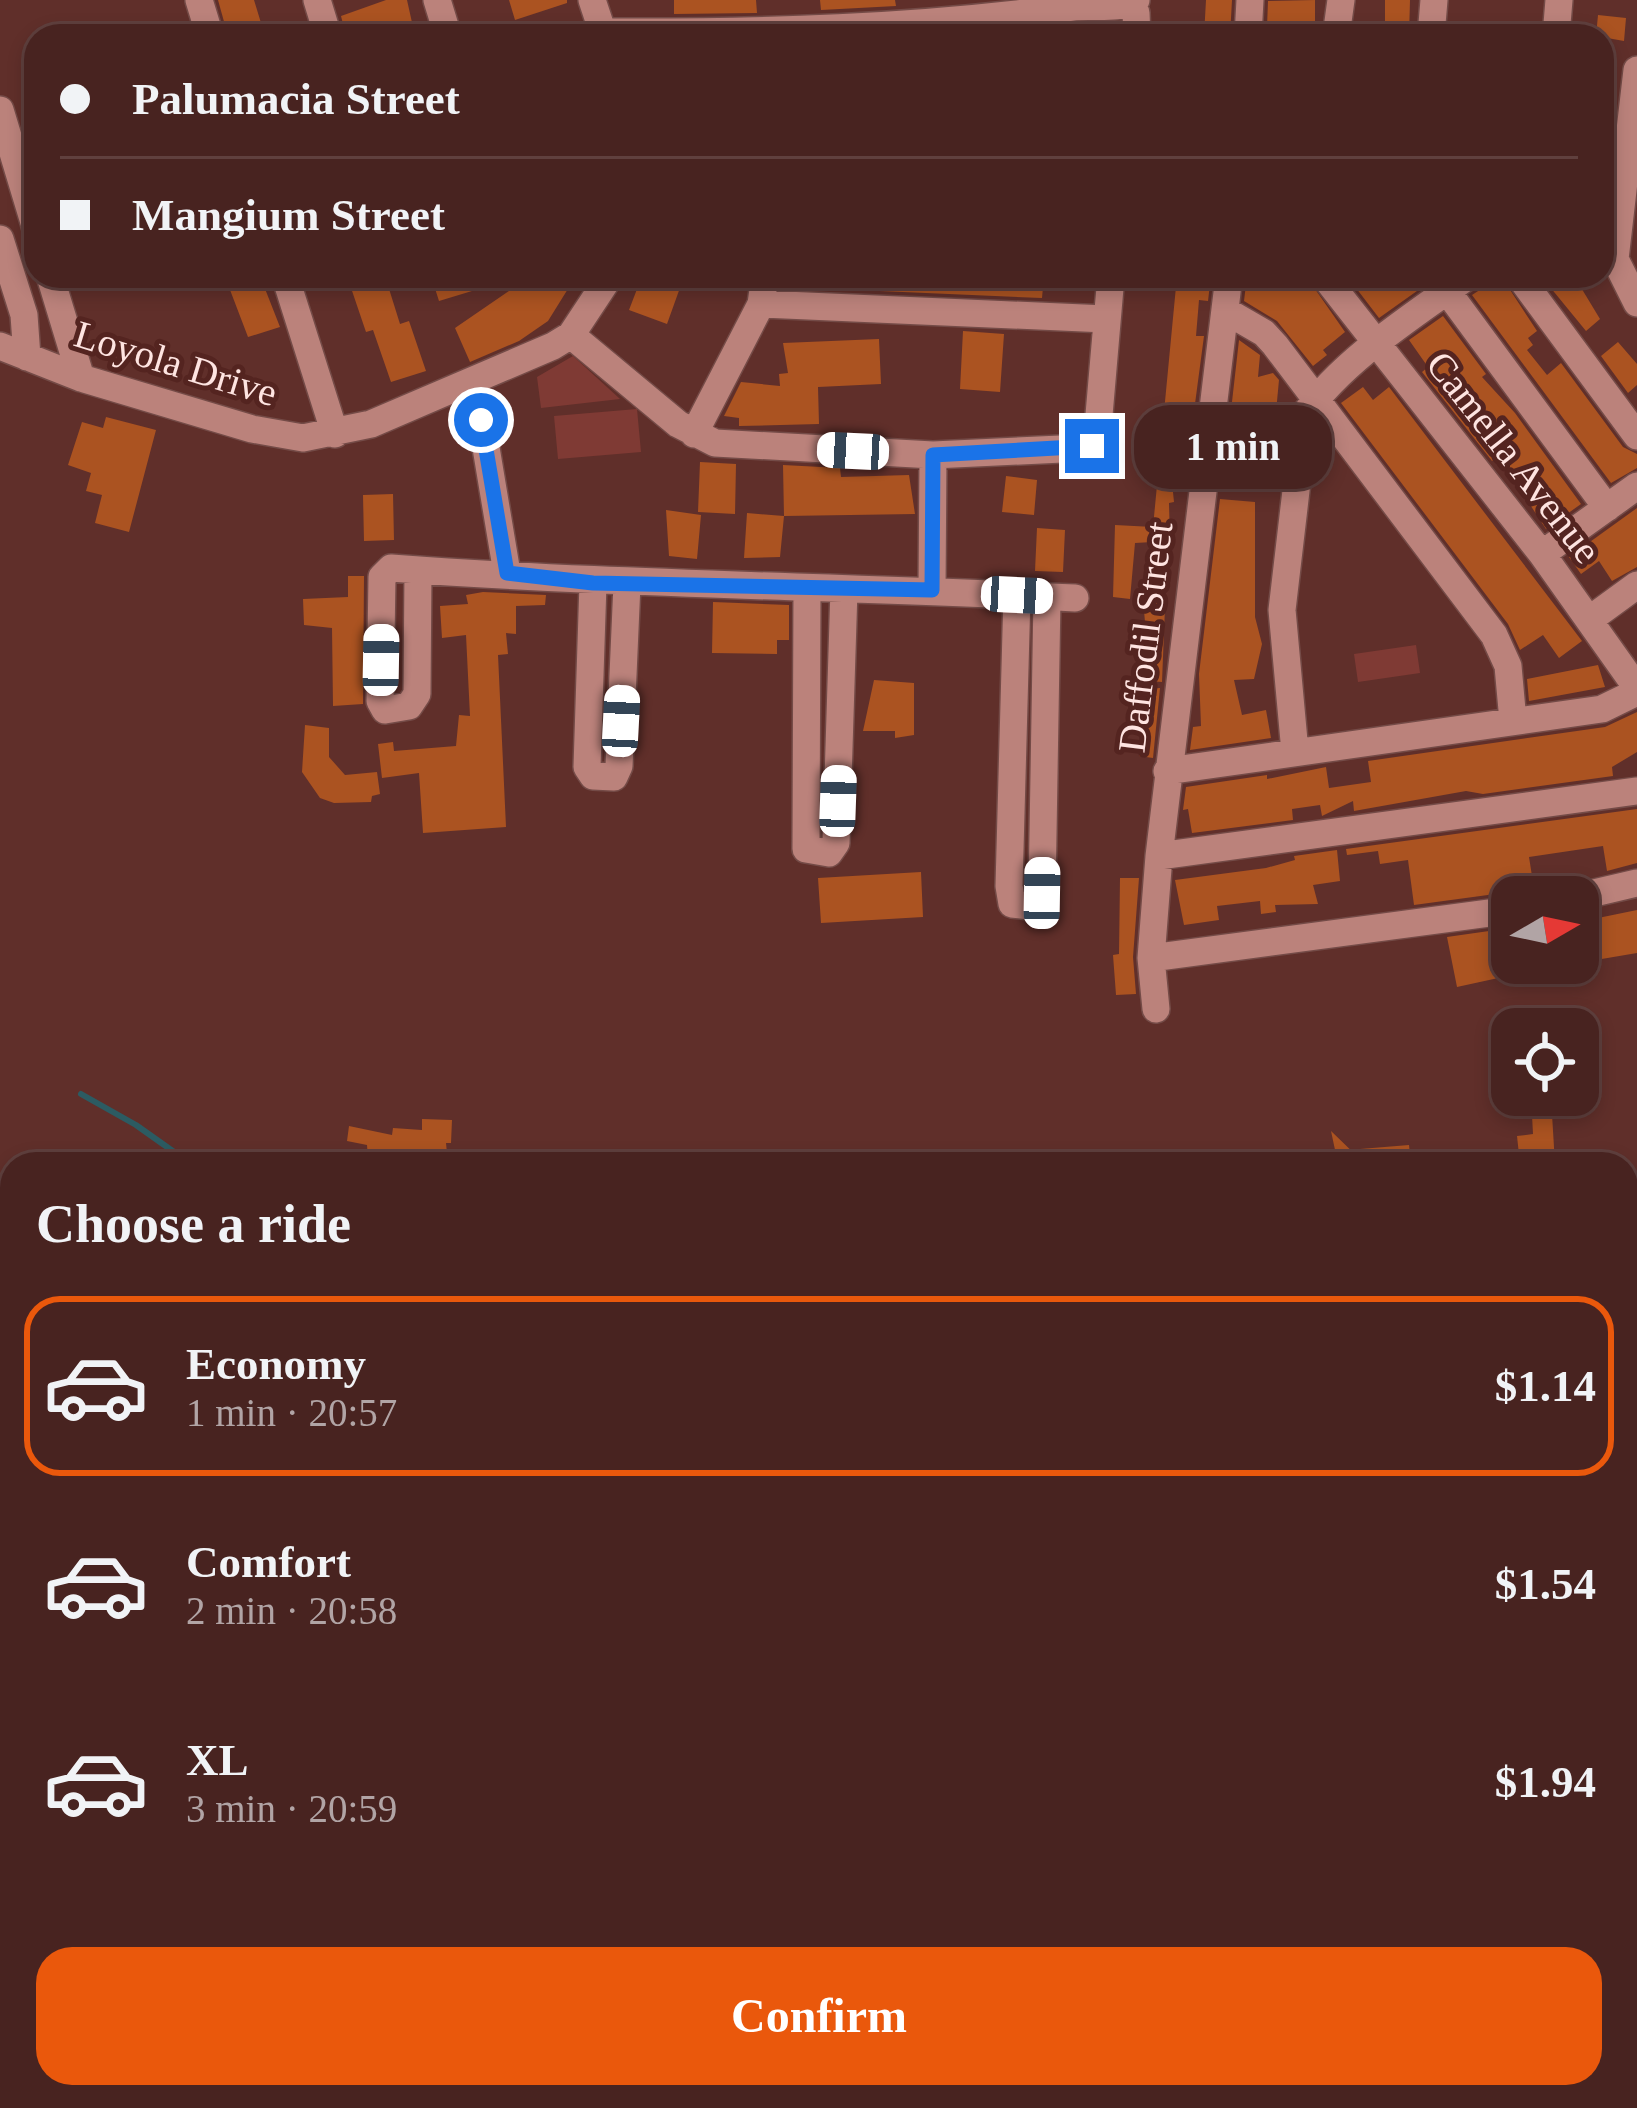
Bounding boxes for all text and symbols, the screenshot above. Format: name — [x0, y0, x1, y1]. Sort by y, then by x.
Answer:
text: Palumacia Street — [132, 74, 460, 124]
text: Mangium Street — [132, 190, 445, 240]
street label: Loyola Drive — [69, 312, 282, 415]
street label: Camella Avenue — [1418, 343, 1610, 571]
route start — [454, 393, 508, 447]
callout: 1 min — [1134, 404, 1332, 488]
route end — [1065, 419, 1119, 473]
text: 1 min — [1186, 425, 1280, 468]
car — [816, 431, 890, 471]
street label: Daffodil Street — [1110, 519, 1181, 755]
car — [980, 575, 1054, 615]
car — [362, 624, 400, 696]
car — [601, 684, 641, 758]
car — [819, 764, 857, 838]
car — [1023, 857, 1061, 929]
north arrow — [1491, 876, 1599, 984]
map controls — [1491, 876, 1599, 1116]
button: locate — [1491, 1008, 1599, 1116]
text: Choose a ride — [36, 1194, 351, 1254]
icon: car — [42, 1332, 150, 1440]
text: Economy — [186, 1339, 366, 1389]
text: $1.14 — [1495, 1361, 1596, 1411]
text: 1 min · 20:57 — [186, 1391, 397, 1434]
icon: car — [42, 1530, 150, 1638]
text: Comfort — [186, 1537, 351, 1587]
text: $1.54 — [1495, 1559, 1596, 1609]
text: 2 min · 20:58 — [186, 1589, 397, 1632]
icon: car — [42, 1728, 150, 1836]
text: XL — [186, 1735, 249, 1785]
text: $1.94 — [1495, 1757, 1596, 1807]
text: 3 min · 20:59 — [186, 1787, 397, 1830]
button: Confirm — [36, 1947, 1602, 2085]

